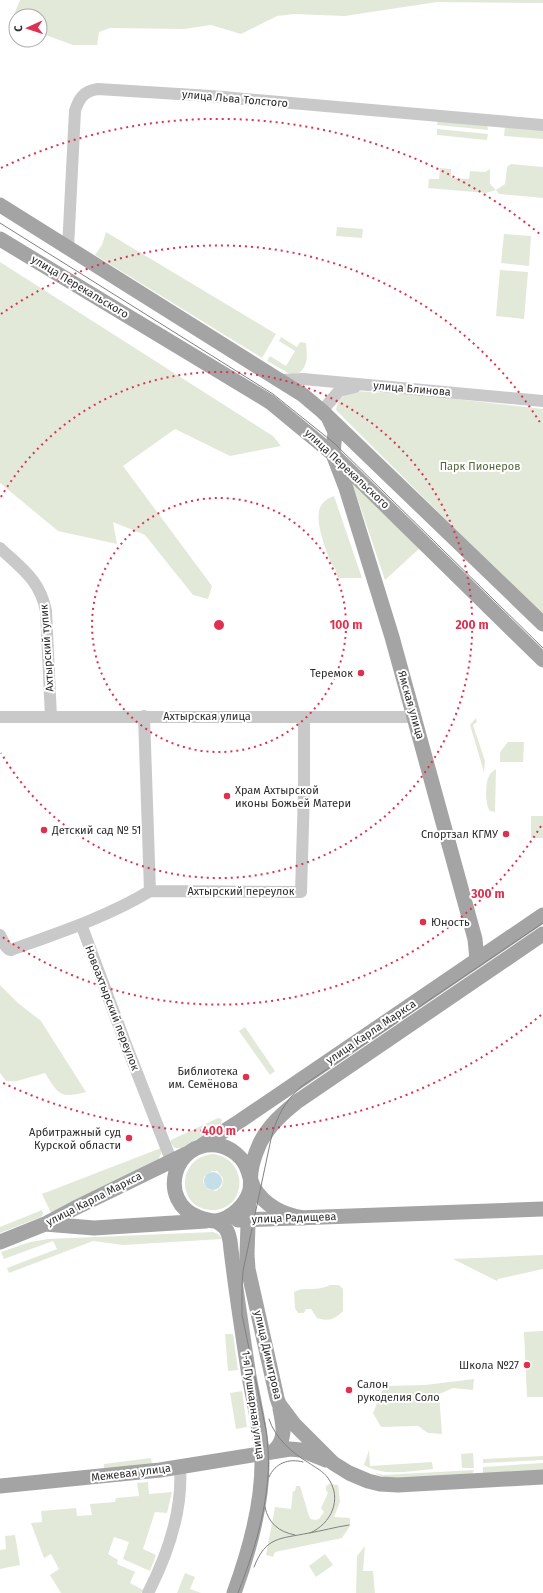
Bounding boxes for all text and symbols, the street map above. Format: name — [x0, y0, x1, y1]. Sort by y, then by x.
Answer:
north arrow — [8, 8, 48, 48]
text: С — [12, 24, 25, 32]
street label: улица Льва Толстого — [181, 88, 289, 110]
street label: улица Перекальского — [29, 253, 131, 321]
street label: улица Блинова — [373, 379, 451, 399]
street label: улица Перекальского — [302, 426, 392, 512]
park label: Парк Пионеров — [440, 460, 520, 473]
street label: Ахтырский тупик — [37, 604, 57, 692]
centre of rings — [212, 618, 226, 632]
text: 100 m — [330, 618, 362, 632]
text: 200 m — [455, 618, 489, 632]
place label: Теремок — [310, 667, 353, 680]
marker: Теремок — [356, 668, 366, 678]
street label: Ямская улица — [395, 669, 427, 741]
street label: Ахтырская улица — [163, 710, 251, 723]
place label: Храм Ахтырской иконы Божьей Матери — [235, 784, 351, 810]
marker: Храм Ахтырской иконы Божьей Матери — [222, 791, 232, 801]
place label: Детский сад № 51 — [51, 824, 141, 837]
marker: Детский сад № 51 — [39, 825, 49, 835]
place label: Спортзал КГМУ — [421, 828, 498, 841]
marker: Спортзал КГМУ — [501, 829, 511, 839]
street label: Ахтырский переулок — [187, 885, 295, 898]
text: 300 m — [470, 887, 505, 901]
place label: Юность — [431, 916, 470, 929]
marker: Юность — [418, 917, 428, 927]
street label: Новоахтырский переулок — [82, 944, 142, 1073]
street label: улица Карла Маркса — [324, 997, 418, 1067]
place label: Библиотека им. Семёнова — [168, 1065, 238, 1091]
marker: Библиотека им. Семёнова — [241, 1072, 251, 1082]
text: 400 m — [202, 1124, 236, 1138]
place label: Арбитражный суд Курской области — [29, 1126, 121, 1152]
marker: Арбитражный суд Курской области — [124, 1133, 134, 1143]
street label: улица Карла Маркса — [44, 1169, 144, 1229]
street label: улица Радищева — [251, 1210, 337, 1226]
street label: улица Димитрова — [251, 1309, 285, 1401]
street label: 1-я Пушкарная улица — [239, 1350, 267, 1460]
place label: Школа №27 — [459, 1359, 519, 1372]
marker: Школа №27 — [522, 1360, 532, 1370]
place label: Салон рукоделия Соло — [357, 1378, 440, 1404]
marker: Салон рукоделия Соло — [344, 1385, 354, 1395]
street label: Межевая улица — [91, 1462, 171, 1484]

